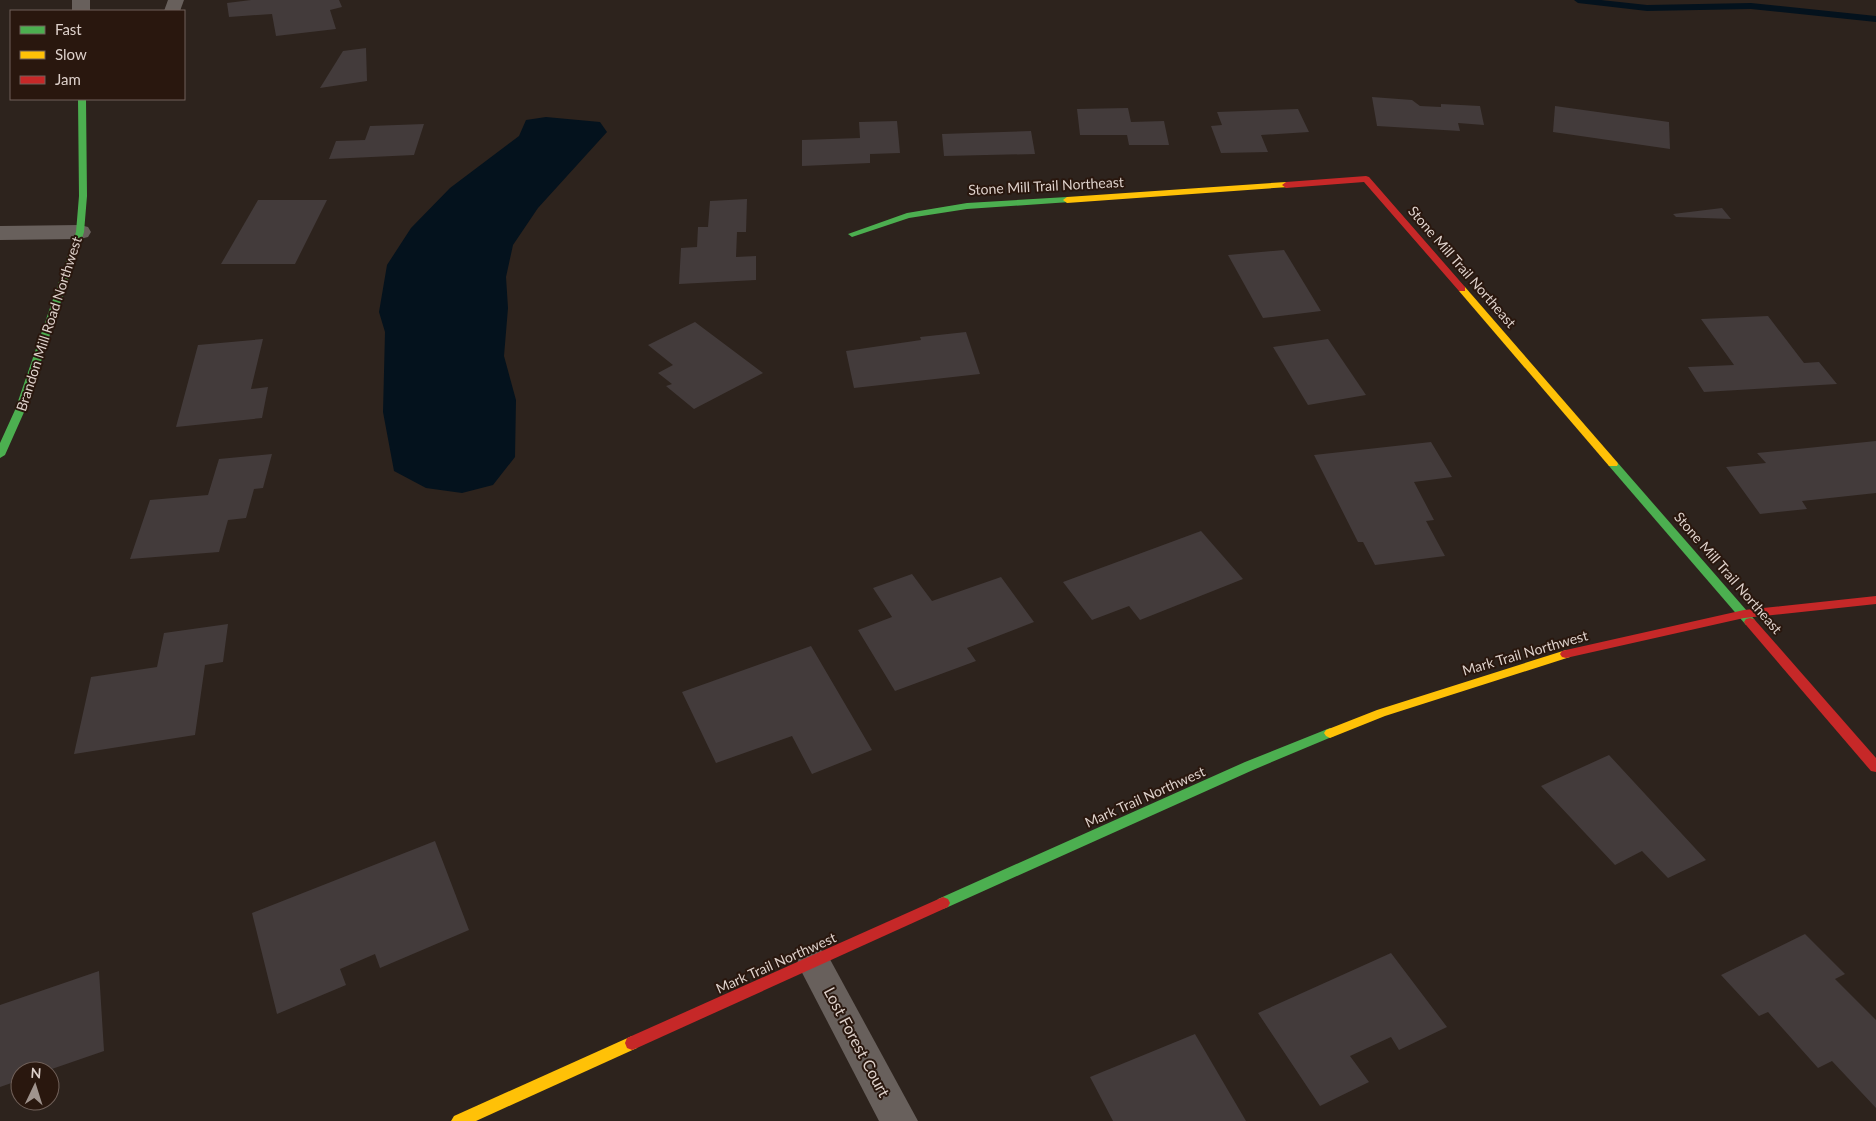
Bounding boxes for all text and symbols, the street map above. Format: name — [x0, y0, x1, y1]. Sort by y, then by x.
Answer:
legend — [10, 10, 185, 100]
text: Fast — [55, 20, 82, 38]
text: Slow — [55, 45, 87, 63]
text: Jam — [55, 70, 81, 88]
street label: Stone Mill Trail Northeast — [968, 173, 1124, 198]
street label: Stone Mill Trail Northeast — [1405, 202, 1520, 331]
street label: Brandon Mill Road Northwest — [12, 234, 85, 413]
street label: Stone Mill Trail Northeast — [1671, 508, 1786, 637]
street label: Mark Trail Northwest — [1460, 626, 1590, 679]
street label: Mark Trail Northwest — [1082, 762, 1208, 831]
street label: Mark Trail Northwest — [713, 928, 839, 997]
street label: Lost Forest Court — [820, 984, 895, 1100]
north arrow — [10, 1061, 60, 1111]
text: N — [30, 1064, 42, 1081]

